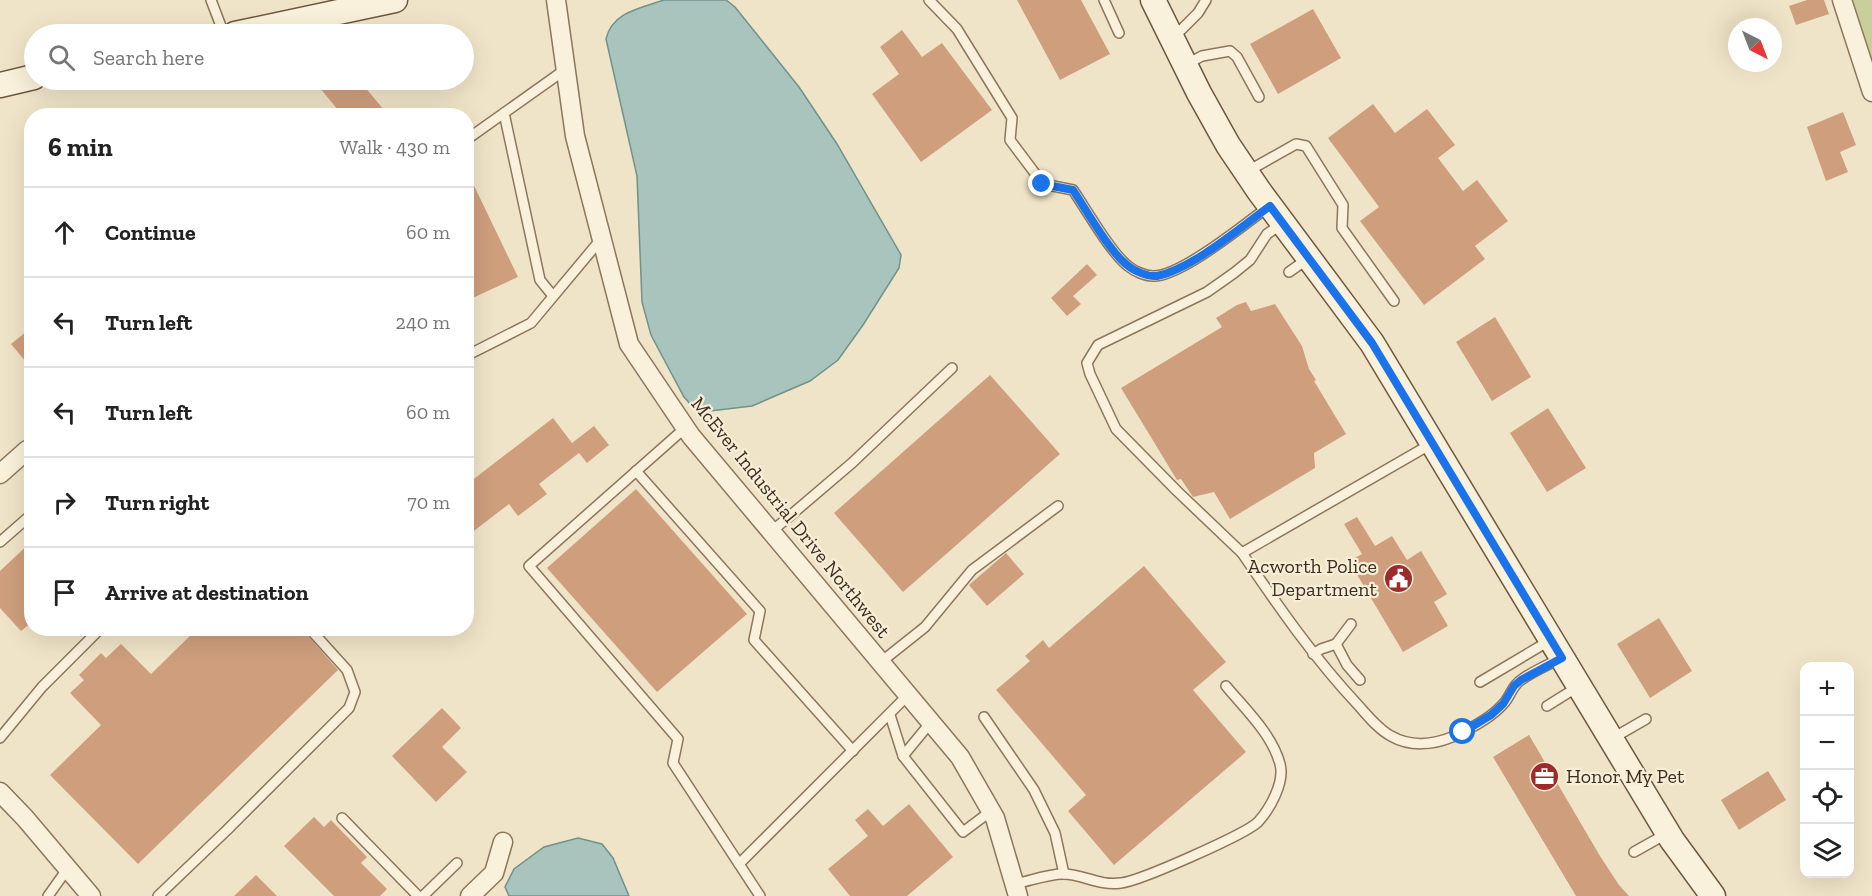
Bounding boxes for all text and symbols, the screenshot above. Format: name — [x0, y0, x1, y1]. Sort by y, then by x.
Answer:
north arrow — [1728, 18, 1782, 72]
search box — [24, 24, 474, 90]
icon: search — [45, 41, 78, 74]
text: Search here — [93, 44, 204, 71]
text: 6 min — [48, 131, 113, 163]
text: Walk · 430 m — [339, 135, 450, 159]
route end — [1028, 170, 1054, 196]
icon: ahead — [48, 216, 81, 249]
text: Continue — [105, 219, 196, 246]
text: 60 m — [406, 220, 450, 244]
icon: left — [48, 306, 81, 339]
text: Turn left — [105, 309, 192, 336]
text: 240 m — [396, 310, 450, 334]
street label: McEver Industrial Drive Northwest — [686, 392, 896, 643]
icon: left — [48, 396, 81, 429]
text: Turn left — [105, 399, 192, 426]
text: 60 m — [406, 400, 450, 424]
icon: right — [48, 486, 81, 519]
text: Turn right — [105, 489, 209, 516]
text: 70 m — [407, 490, 450, 514]
place label: Acworth Police Department — [1248, 554, 1378, 601]
public building icon: Acworth Police Department — [1382, 562, 1414, 594]
icon: arrive — [48, 576, 81, 609]
text: Arrive at destination — [105, 579, 308, 606]
map controls — [1800, 662, 1854, 878]
button: + — [1800, 662, 1854, 716]
button: − — [1800, 716, 1854, 770]
route start — [1449, 718, 1475, 744]
office icon: Honor My Pet — [1529, 760, 1561, 792]
place label: Honor My Pet — [1566, 764, 1685, 788]
button: locate — [1800, 770, 1854, 824]
button: layers — [1800, 824, 1854, 878]

